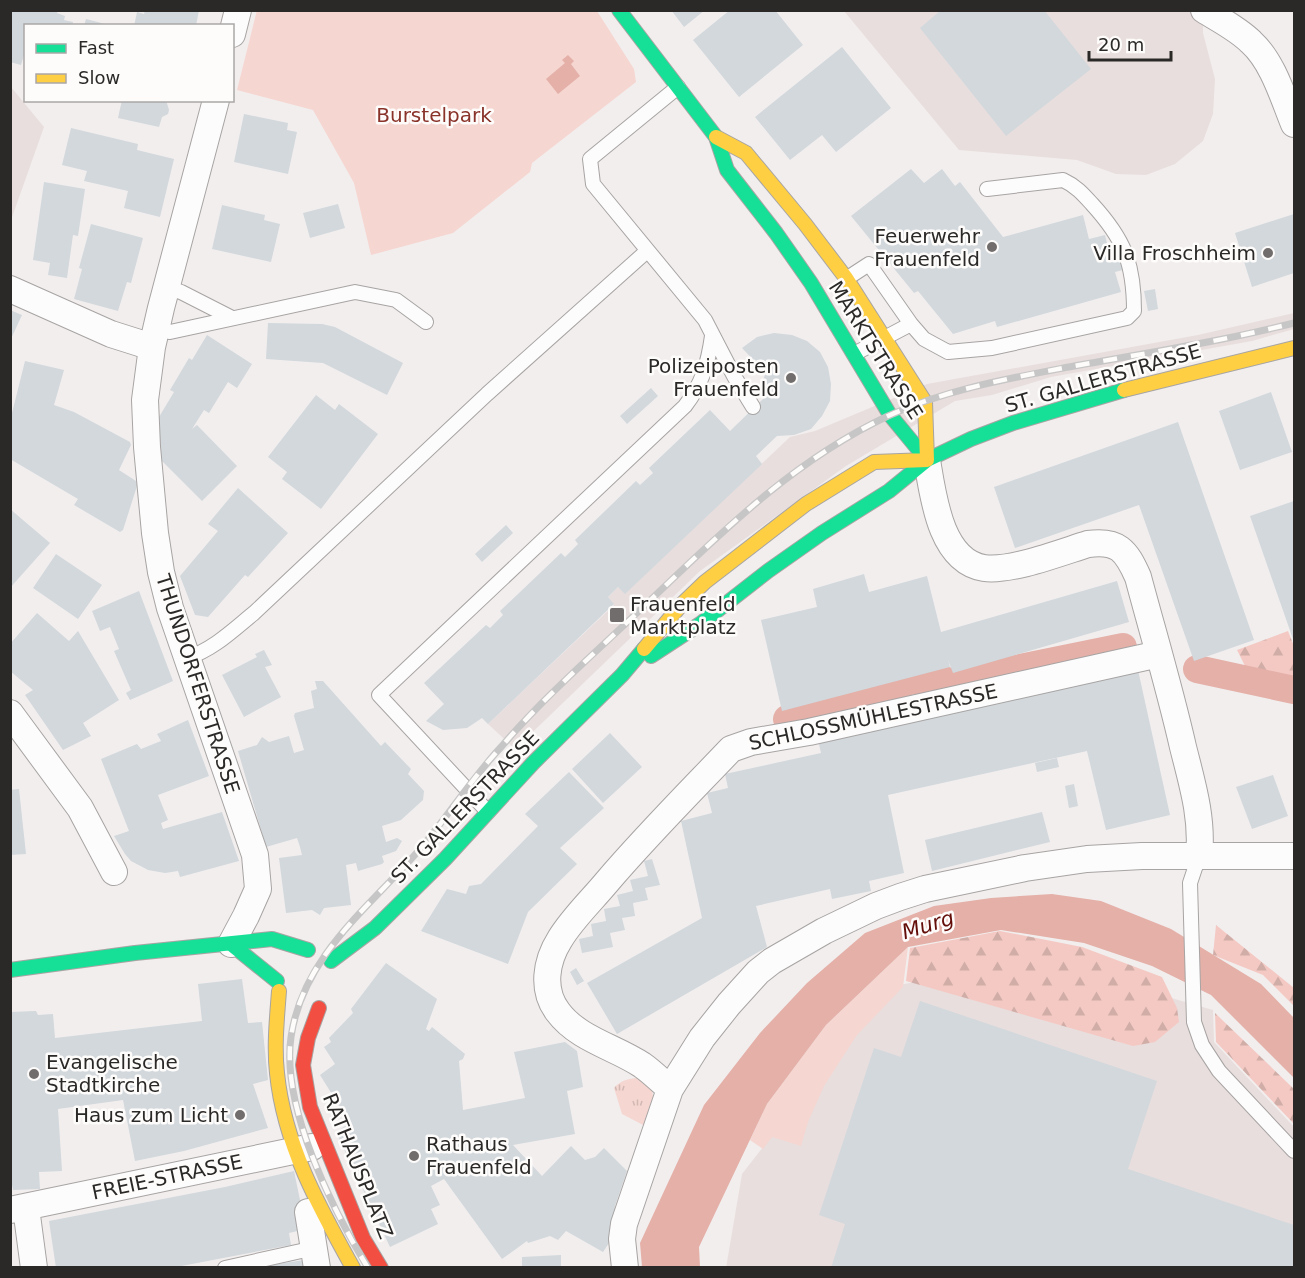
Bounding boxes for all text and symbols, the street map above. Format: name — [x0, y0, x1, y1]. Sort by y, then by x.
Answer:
legend — [24, 24, 234, 102]
scale bar — [1089, 24, 1172, 62]
text: 20 m — [1098, 34, 1144, 55]
text: Fast — [78, 37, 114, 58]
text: Slow — [78, 67, 120, 88]
park label: Burstelpark — [376, 103, 492, 127]
place label: Feuerwehr Frauenfeld — [874, 224, 981, 271]
marker: Feuerwehr Frauenfeld — [985, 240, 999, 254]
place label: Villa Froschheim — [1093, 241, 1256, 265]
marker: Villa Froschheim — [1261, 246, 1275, 260]
street label: MARKTSTRASSE — [824, 277, 928, 423]
street label: ST. GALLERSTRASSE — [1002, 338, 1204, 418]
place label: Polizeiposten Frauenfeld — [648, 354, 779, 401]
marker: Polizeiposten Frauenfeld — [784, 371, 798, 385]
street label: THUNDORFERSTRASSE — [151, 570, 245, 797]
place label: Frauenfeld Marktplatz — [630, 592, 736, 639]
marker: Frauenfeld Marktplatz — [608, 606, 626, 624]
street label: SCHLOSSMÜHLESTRASSE — [746, 679, 1000, 755]
street label: ST. GALLERSTRASSE — [386, 726, 544, 888]
water label: Murg — [899, 906, 957, 944]
place label: Evangelische Stadtkirche — [46, 1050, 178, 1097]
marker: Evangelische Stadtkirche — [27, 1067, 41, 1081]
street label: RATHAUSPLATZ — [318, 1090, 398, 1242]
place label: Haus zum Licht — [74, 1103, 228, 1127]
marker: Haus zum Licht — [233, 1108, 247, 1122]
place label: Rathaus Frauenfeld — [426, 1132, 532, 1179]
street label: FREIE-STRASSE — [89, 1149, 245, 1205]
marker: Rathaus Frauenfeld — [407, 1149, 421, 1163]

